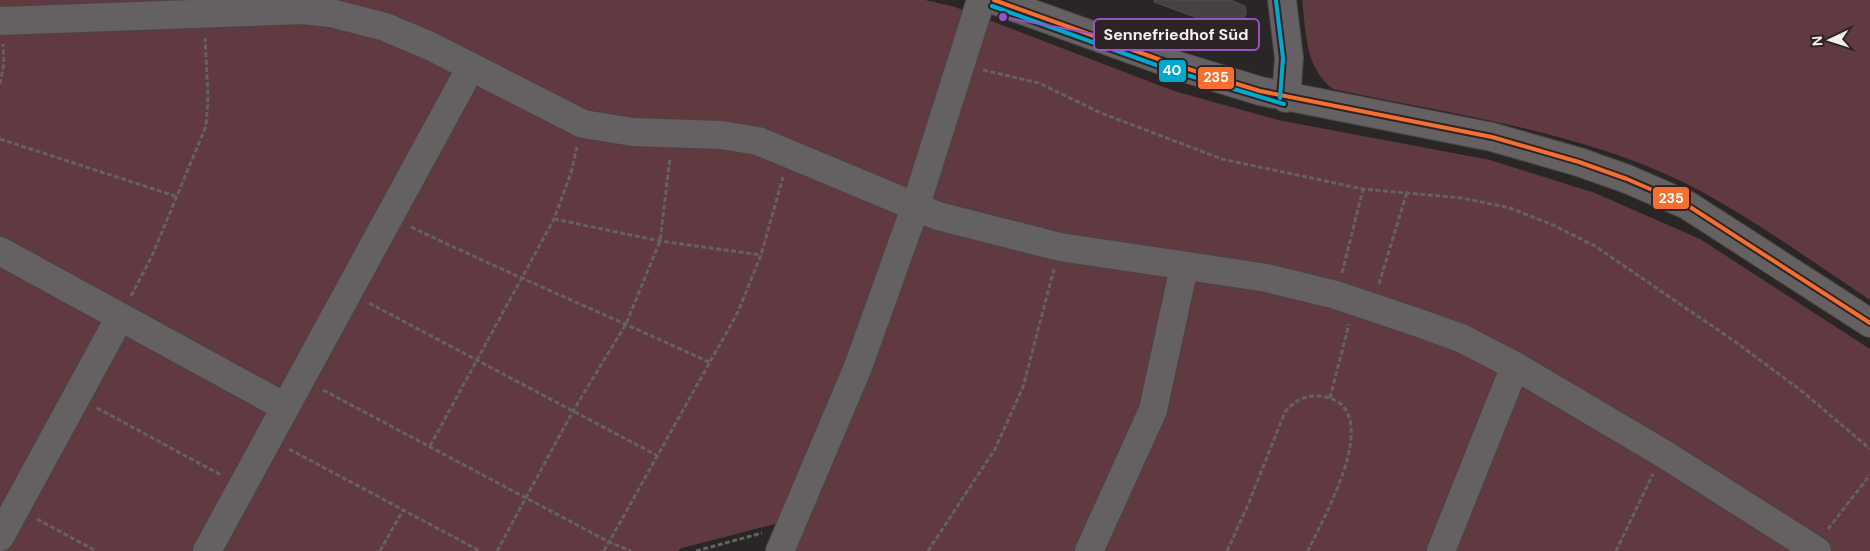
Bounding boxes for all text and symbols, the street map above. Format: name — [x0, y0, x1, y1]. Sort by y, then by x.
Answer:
north arrow — [1805, 15, 1855, 65]
callout: Sennefriedhof Süd — [1094, 19, 1259, 50]
text: Sennefriedhof Süd — [1104, 24, 1249, 45]
text: N — [1808, 35, 1826, 47]
line badge: 40 — [1158, 59, 1187, 83]
text: 40 — [1163, 61, 1182, 79]
line badge: 235 — [1197, 66, 1235, 90]
text: 235 — [1203, 68, 1229, 86]
line badge: 235 — [1652, 186, 1690, 210]
text: 235 — [1658, 189, 1684, 207]

